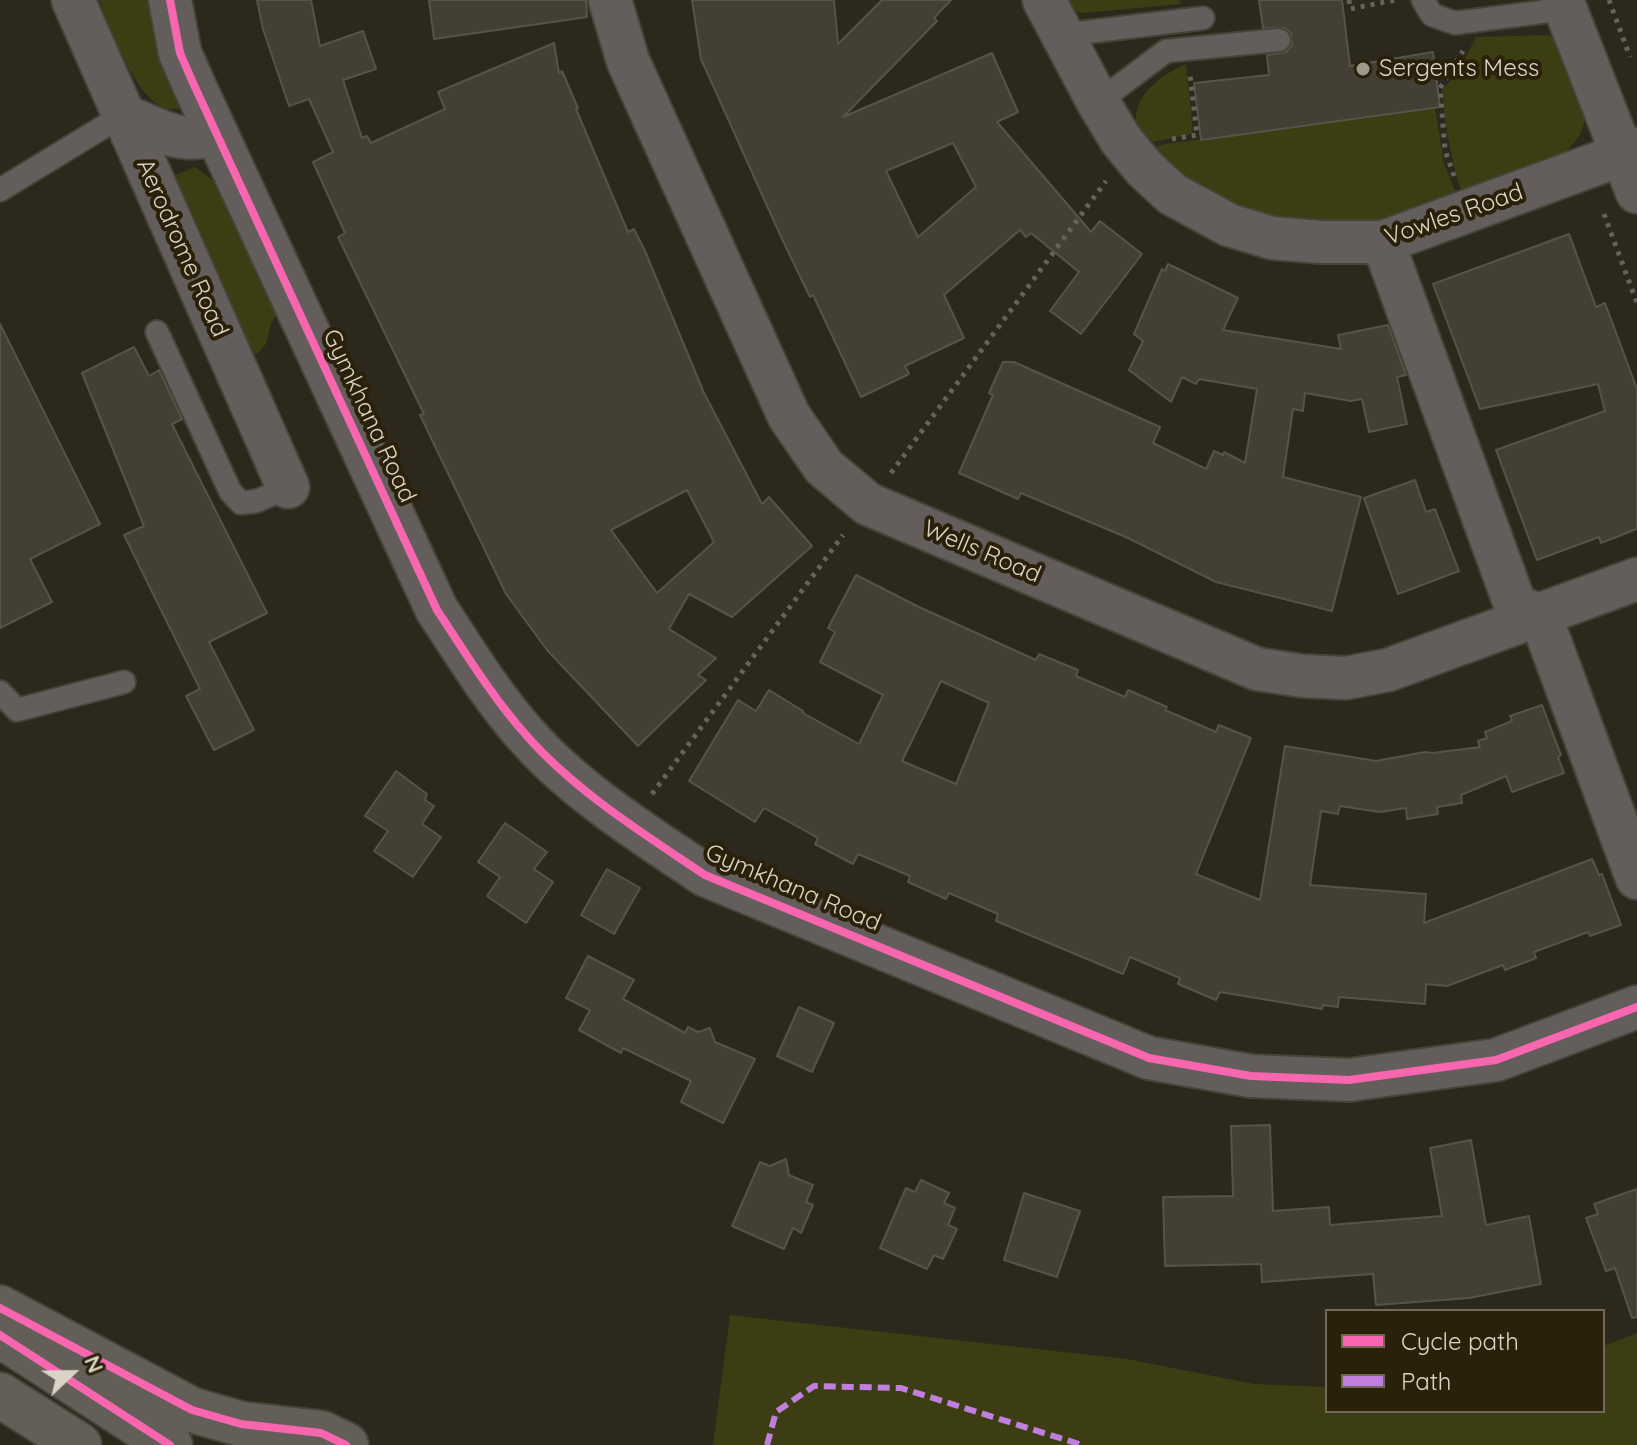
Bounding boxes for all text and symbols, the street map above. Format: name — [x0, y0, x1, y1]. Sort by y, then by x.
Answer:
place label: Sergents Mess — [1379, 55, 1539, 83]
marker: Sergents Mess — [1354, 60, 1372, 78]
street label: Aerodrome Road — [130, 155, 234, 341]
street label: Vowles Road — [1381, 178, 1527, 252]
street label: Gymkhana Road — [316, 325, 422, 507]
street label: Wells Road — [919, 514, 1045, 590]
street label: Gymkhana Road — [701, 838, 885, 938]
legend — [1325, 1309, 1605, 1413]
text: Cycle path — [1401, 1326, 1519, 1356]
north arrow — [32, 1333, 112, 1413]
text: N — [78, 1351, 110, 1377]
text: Path — [1401, 1366, 1452, 1396]

